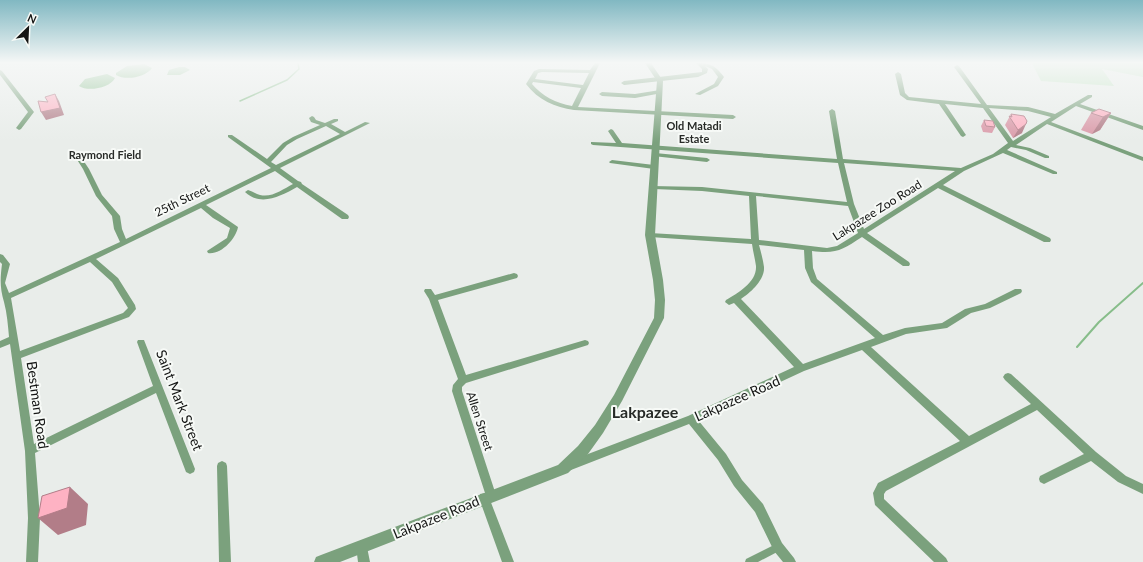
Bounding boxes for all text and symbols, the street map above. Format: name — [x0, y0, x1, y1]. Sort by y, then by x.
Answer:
north arrow — [8, 8, 48, 48]
text: N — [26, 11, 39, 26]
district label: Old Matadi Estate — [667, 119, 722, 145]
district label: Raymond Field — [69, 148, 141, 161]
street label: Lakpazee Zoo Road — [830, 177, 924, 243]
street label: 25th Street — [152, 180, 213, 220]
street label: Saint Mark Street — [153, 347, 207, 453]
street label: Bestman Road — [23, 360, 53, 450]
street label: Lakpazee Road — [692, 372, 782, 424]
street label: Allen Street — [463, 389, 497, 453]
district label: Lakpazee — [612, 402, 679, 421]
street label: Lakpazee Road — [390, 492, 482, 542]

